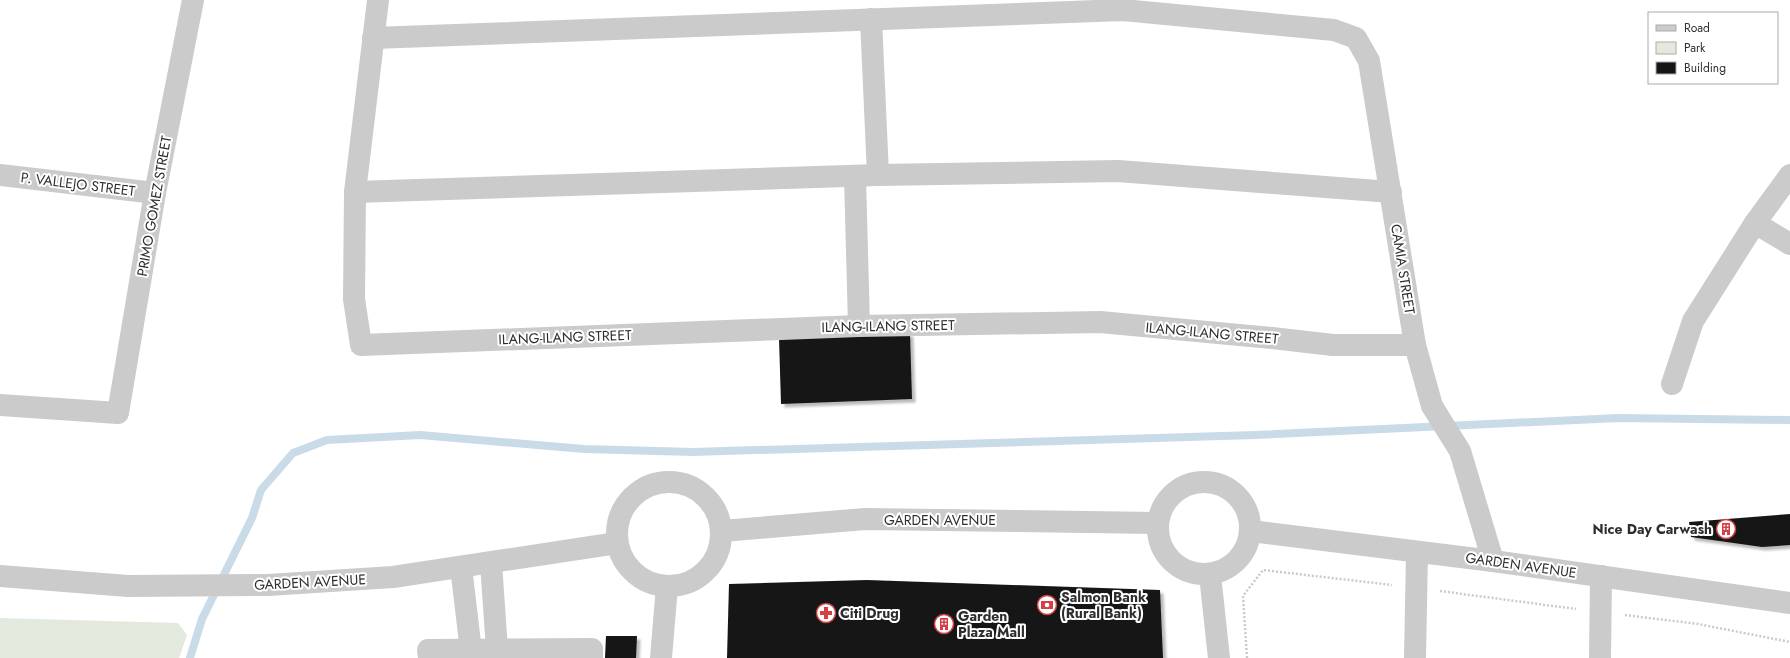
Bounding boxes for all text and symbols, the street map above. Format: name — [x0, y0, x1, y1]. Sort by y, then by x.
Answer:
legend — [1648, 12, 1778, 84]
text: Road — [1684, 19, 1710, 37]
text: Park — [1684, 39, 1706, 57]
text: Building — [1684, 59, 1726, 77]
street label: PRIMO GOMEZ STREET — [132, 134, 176, 278]
street label: P. VALLEJO STREET — [20, 167, 137, 201]
street label: CAMIA STREET — [1386, 223, 1420, 316]
street label: ILANG-ILANG STREET — [821, 315, 955, 337]
street label: ILANG-ILANG STREET — [1145, 317, 1280, 349]
street label: ILANG-ILANG STREET — [498, 325, 632, 349]
street label: GARDEN AVENUE — [884, 510, 996, 530]
building icon: Nice Day Carwash — [1715, 518, 1737, 540]
place label: Nice Day Carwash — [1593, 519, 1712, 539]
street label: GARDEN AVENUE — [1464, 547, 1578, 583]
street label: GARDEN AVENUE — [254, 569, 366, 595]
place label: Salmon Bank (Rural Bank) — [1061, 587, 1146, 623]
bank icon: Salmon Bank (Rural Bank) — [1036, 594, 1058, 616]
pharmacy icon: Citi Drug — [815, 602, 837, 624]
place label: Citi Drug — [840, 603, 899, 623]
place label: Garden Plaza Mall — [958, 606, 1025, 642]
building icon: Garden Plaza Mall — [933, 613, 955, 635]

